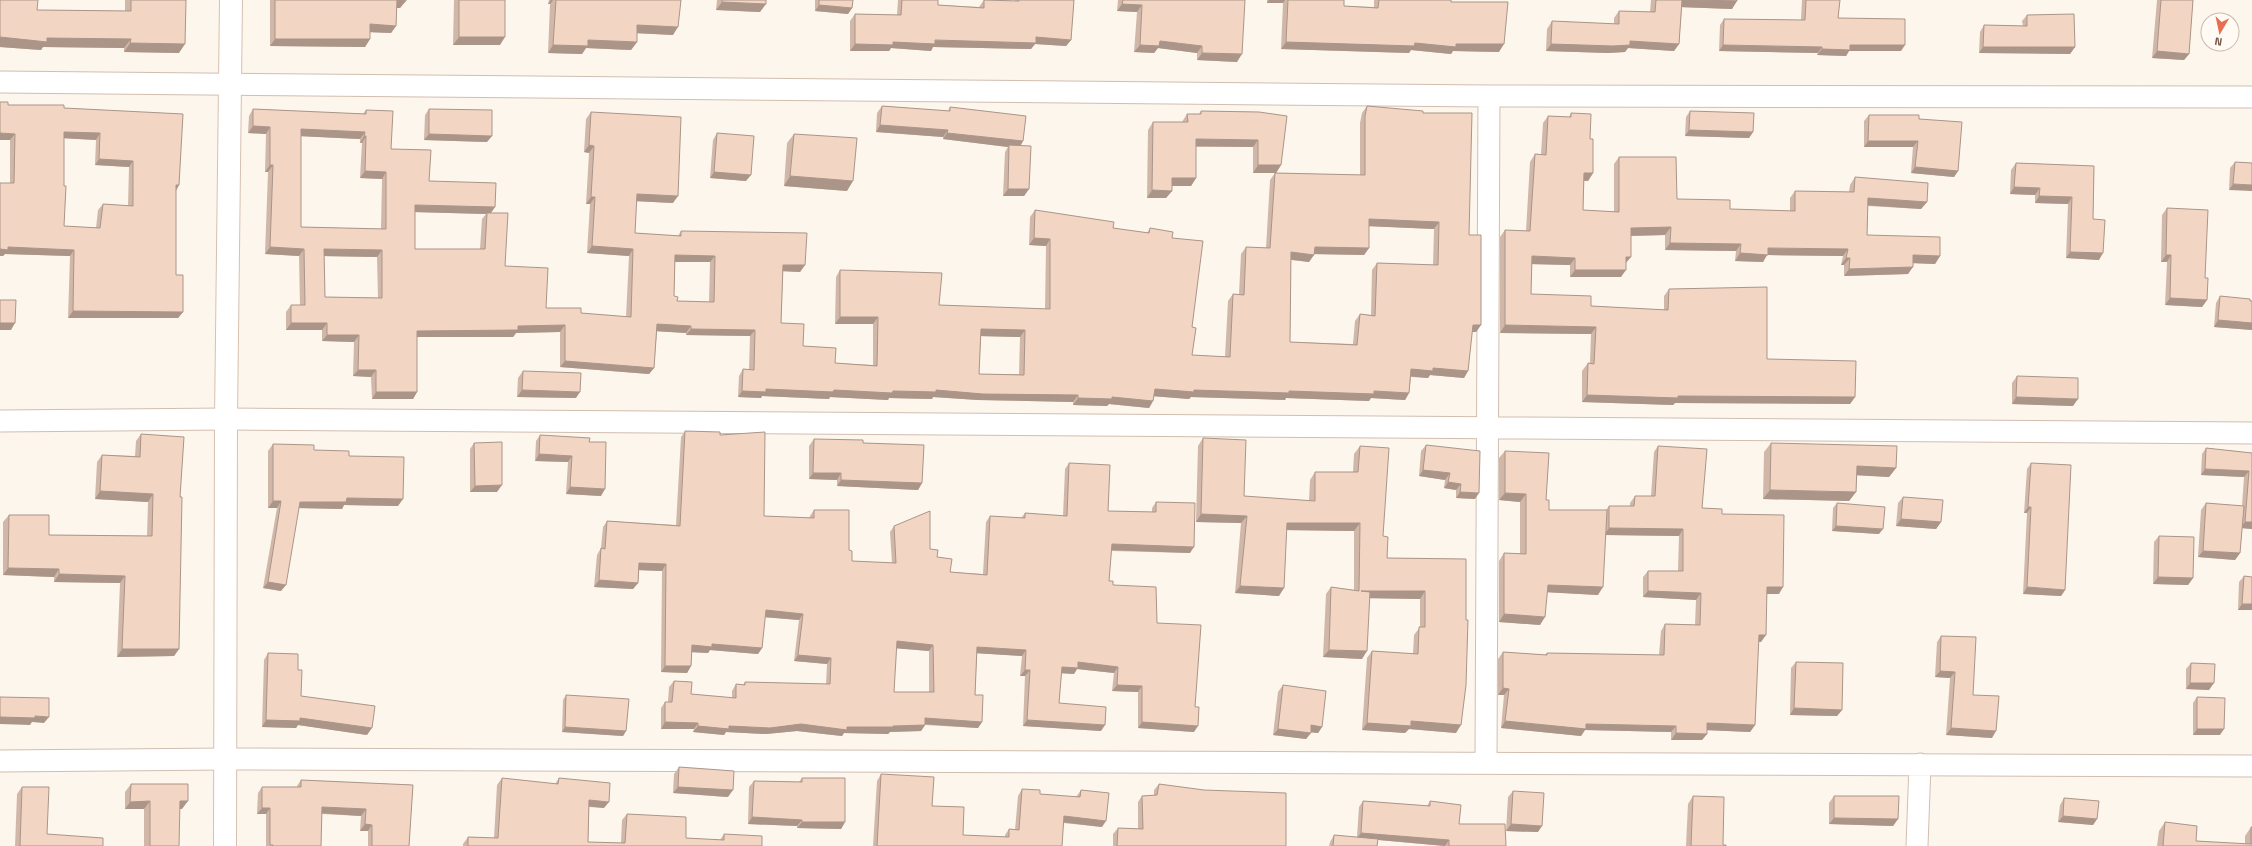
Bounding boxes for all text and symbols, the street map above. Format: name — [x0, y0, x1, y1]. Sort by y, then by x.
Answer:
north arrow — [2200, 12, 2240, 52]
text: N — [2213, 33, 2223, 50]

